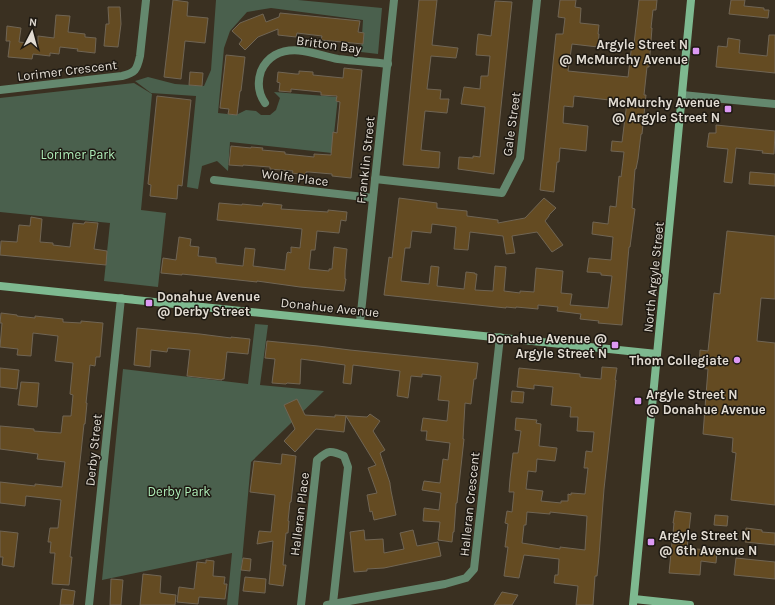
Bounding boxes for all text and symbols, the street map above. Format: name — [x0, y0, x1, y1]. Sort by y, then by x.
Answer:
north arrow — [12, 12, 52, 52]
text: N — [28, 16, 38, 29]
street label: Britton Bay — [295, 32, 363, 56]
place label: Argyle Street N @ McMurchy Avenue — [559, 37, 688, 67]
marker: Argyle Street N @ McMurchy Avenue — [691, 46, 701, 56]
street label: Lorimer Crescent — [16, 57, 118, 84]
street label: Gale Street — [500, 91, 523, 157]
place label: McMurchy Avenue @ Argyle Street N — [608, 95, 720, 125]
marker: McMurchy Avenue @ Argyle Street N — [723, 104, 733, 114]
street label: Franklin Street — [353, 115, 378, 205]
park label: Lorimer Park — [41, 147, 115, 162]
street label: Wolfe Place — [261, 166, 330, 189]
street label: North Argyle Street — [640, 221, 667, 333]
place label: Donahue Avenue @ Derby Street — [157, 289, 260, 319]
street label: Donahue Avenue — [280, 295, 380, 320]
marker: Donahue Avenue @ Derby Street — [144, 298, 154, 308]
place label: Donahue Avenue @ Argyle Street N — [487, 331, 607, 361]
marker: Donahue Avenue @ Argyle Street N — [610, 340, 620, 350]
place label: Thom Collegiate — [629, 353, 729, 368]
marker: Thom Collegiate — [732, 355, 742, 365]
place label: Argyle Street N @ Donahue Avenue — [646, 387, 766, 417]
marker: Argyle Street N @ Donahue Avenue — [633, 396, 643, 406]
street label: Derby Street — [82, 413, 105, 487]
street label: Halleran Crescent — [457, 451, 482, 557]
street label: Halleran Place — [287, 471, 312, 557]
park label: Derby Park — [147, 484, 211, 499]
place label: Argyle Street N @ 6th Avenue N — [659, 528, 757, 558]
marker: Argyle Street N @ 6th Avenue N — [646, 537, 656, 547]

